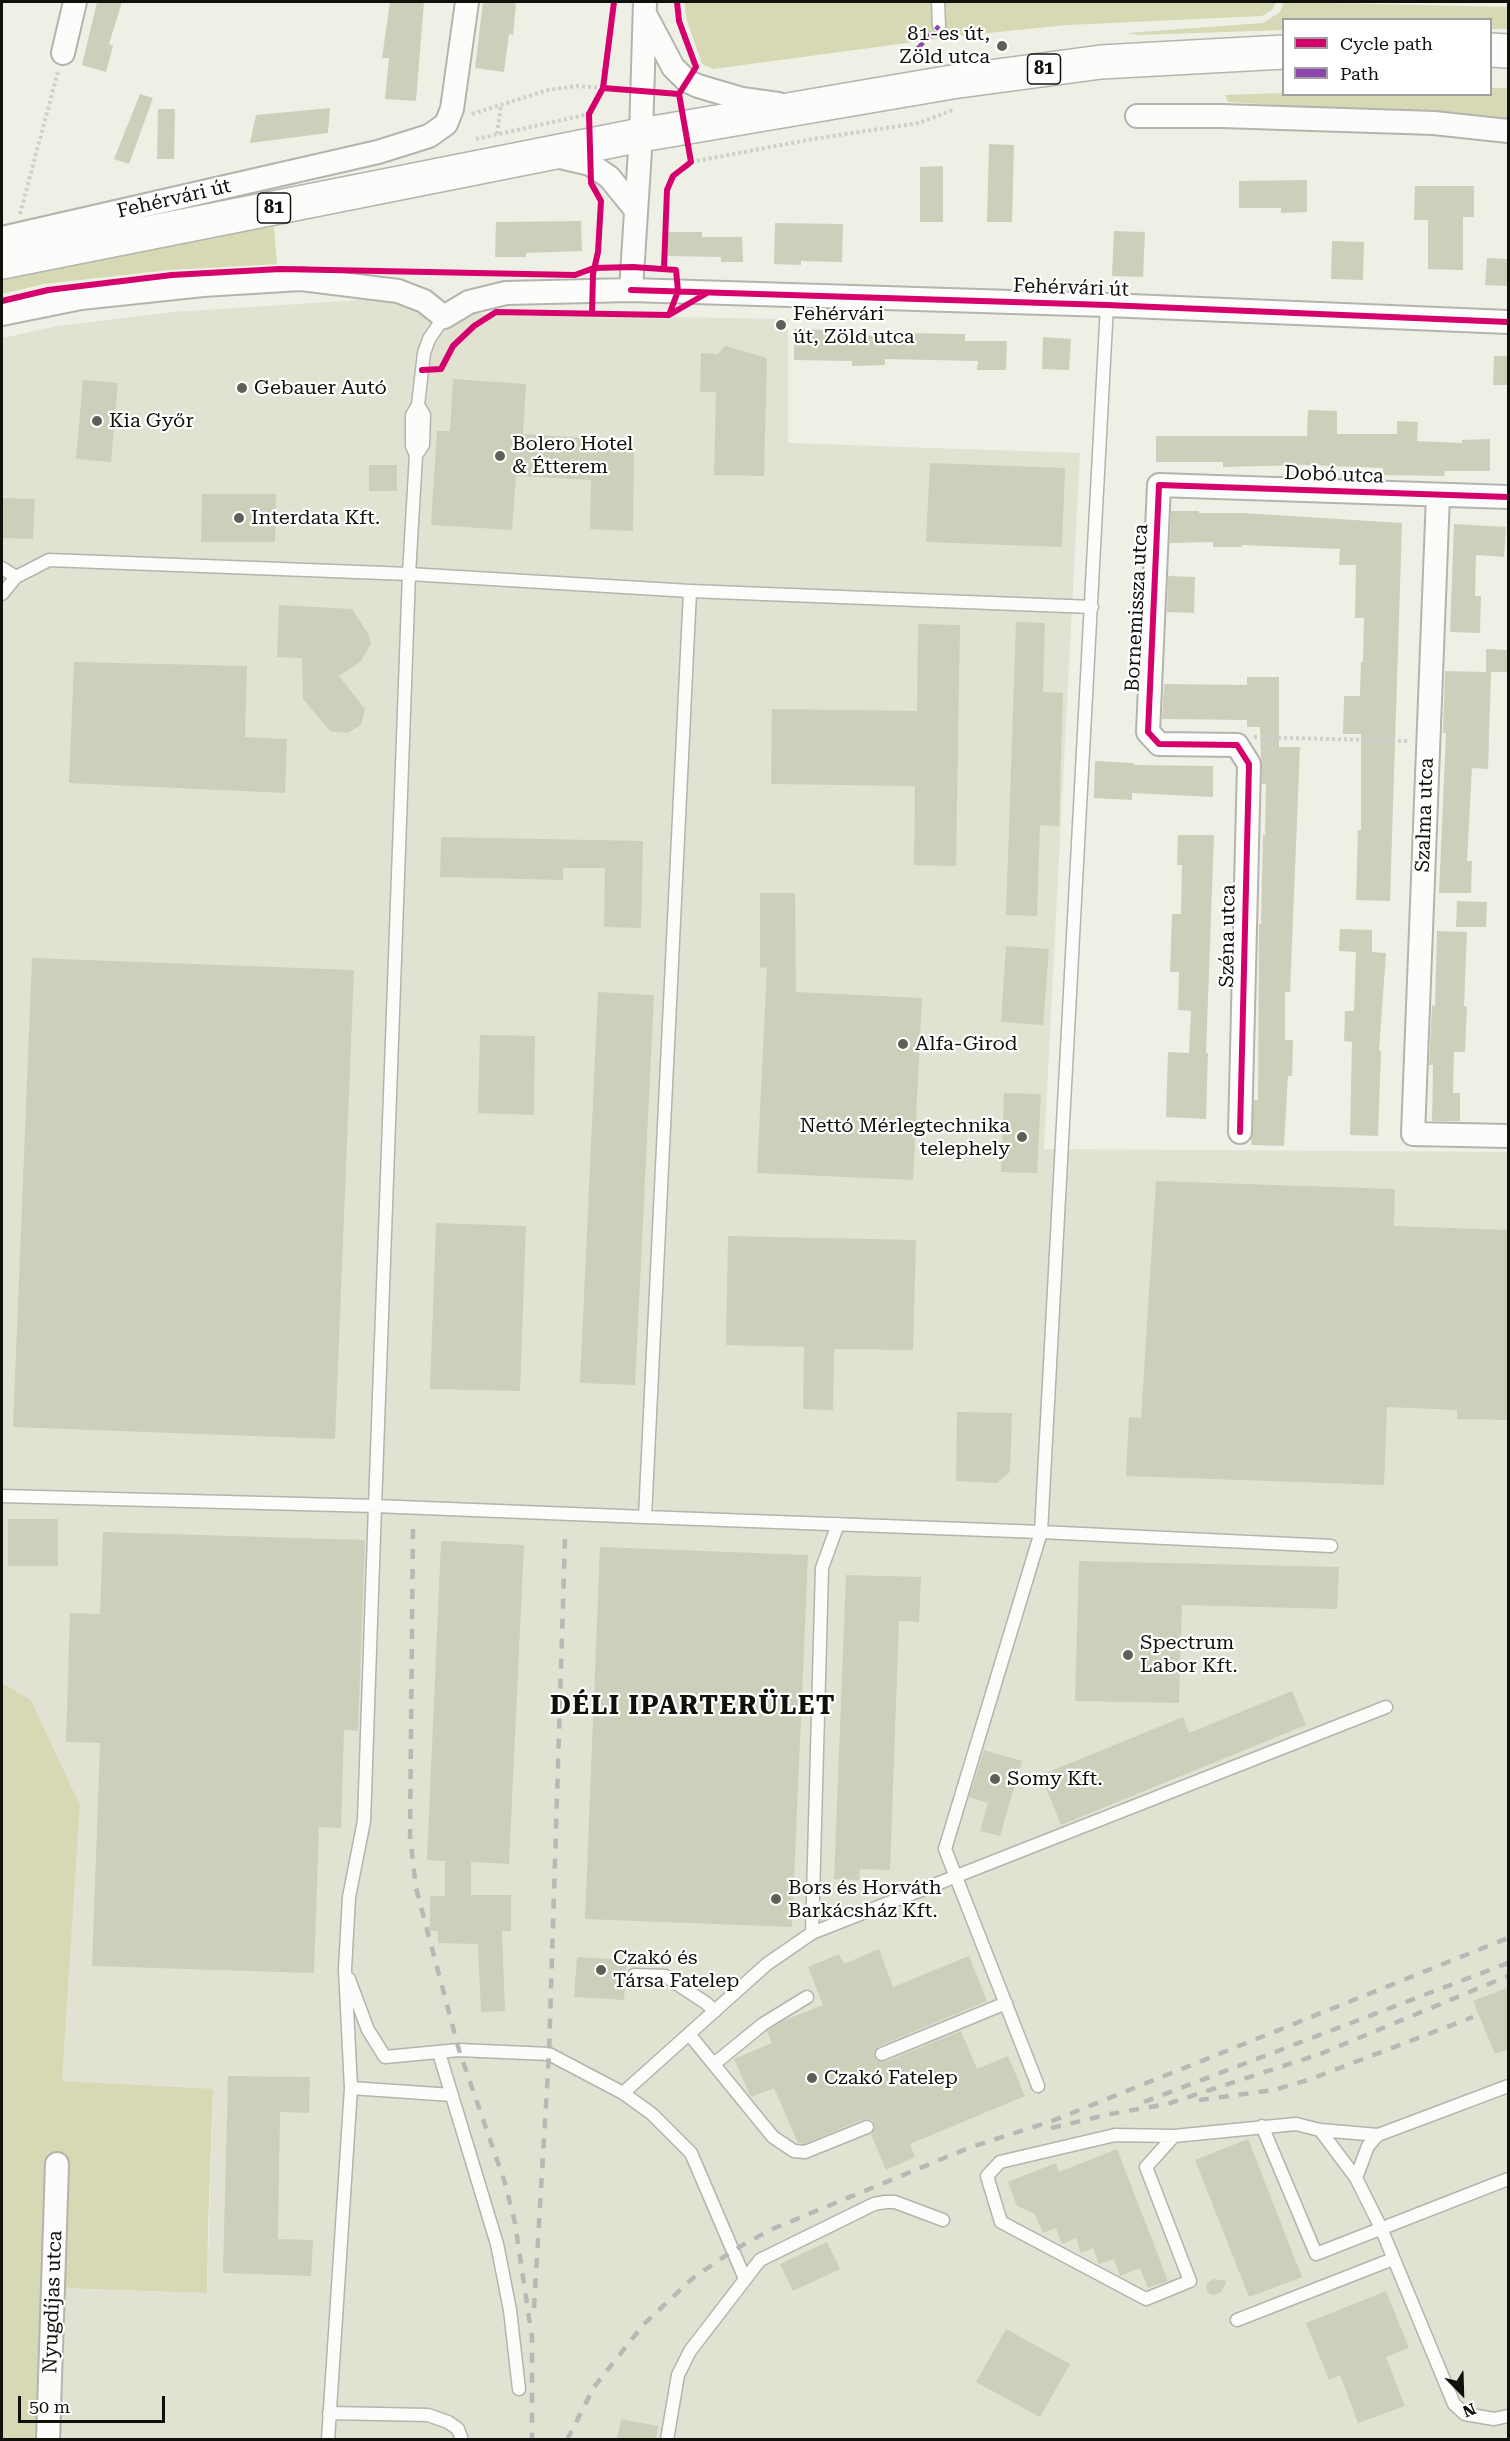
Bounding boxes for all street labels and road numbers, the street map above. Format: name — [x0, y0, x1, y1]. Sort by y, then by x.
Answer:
road number: 81 — [1028, 54, 1060, 84]
street label: Fehérvári út — [115, 174, 233, 224]
road number: 81 — [258, 193, 290, 223]
street label: Fehérvári út — [1013, 274, 1129, 302]
street label: Dobó utca — [1284, 461, 1384, 489]
street label: Bornemissza utca — [1121, 523, 1153, 693]
street label: Szalma utca — [1411, 757, 1439, 873]
street label: Széna utca — [1215, 884, 1241, 988]
street label: Nyugdíjas utca — [39, 2230, 67, 2374]

